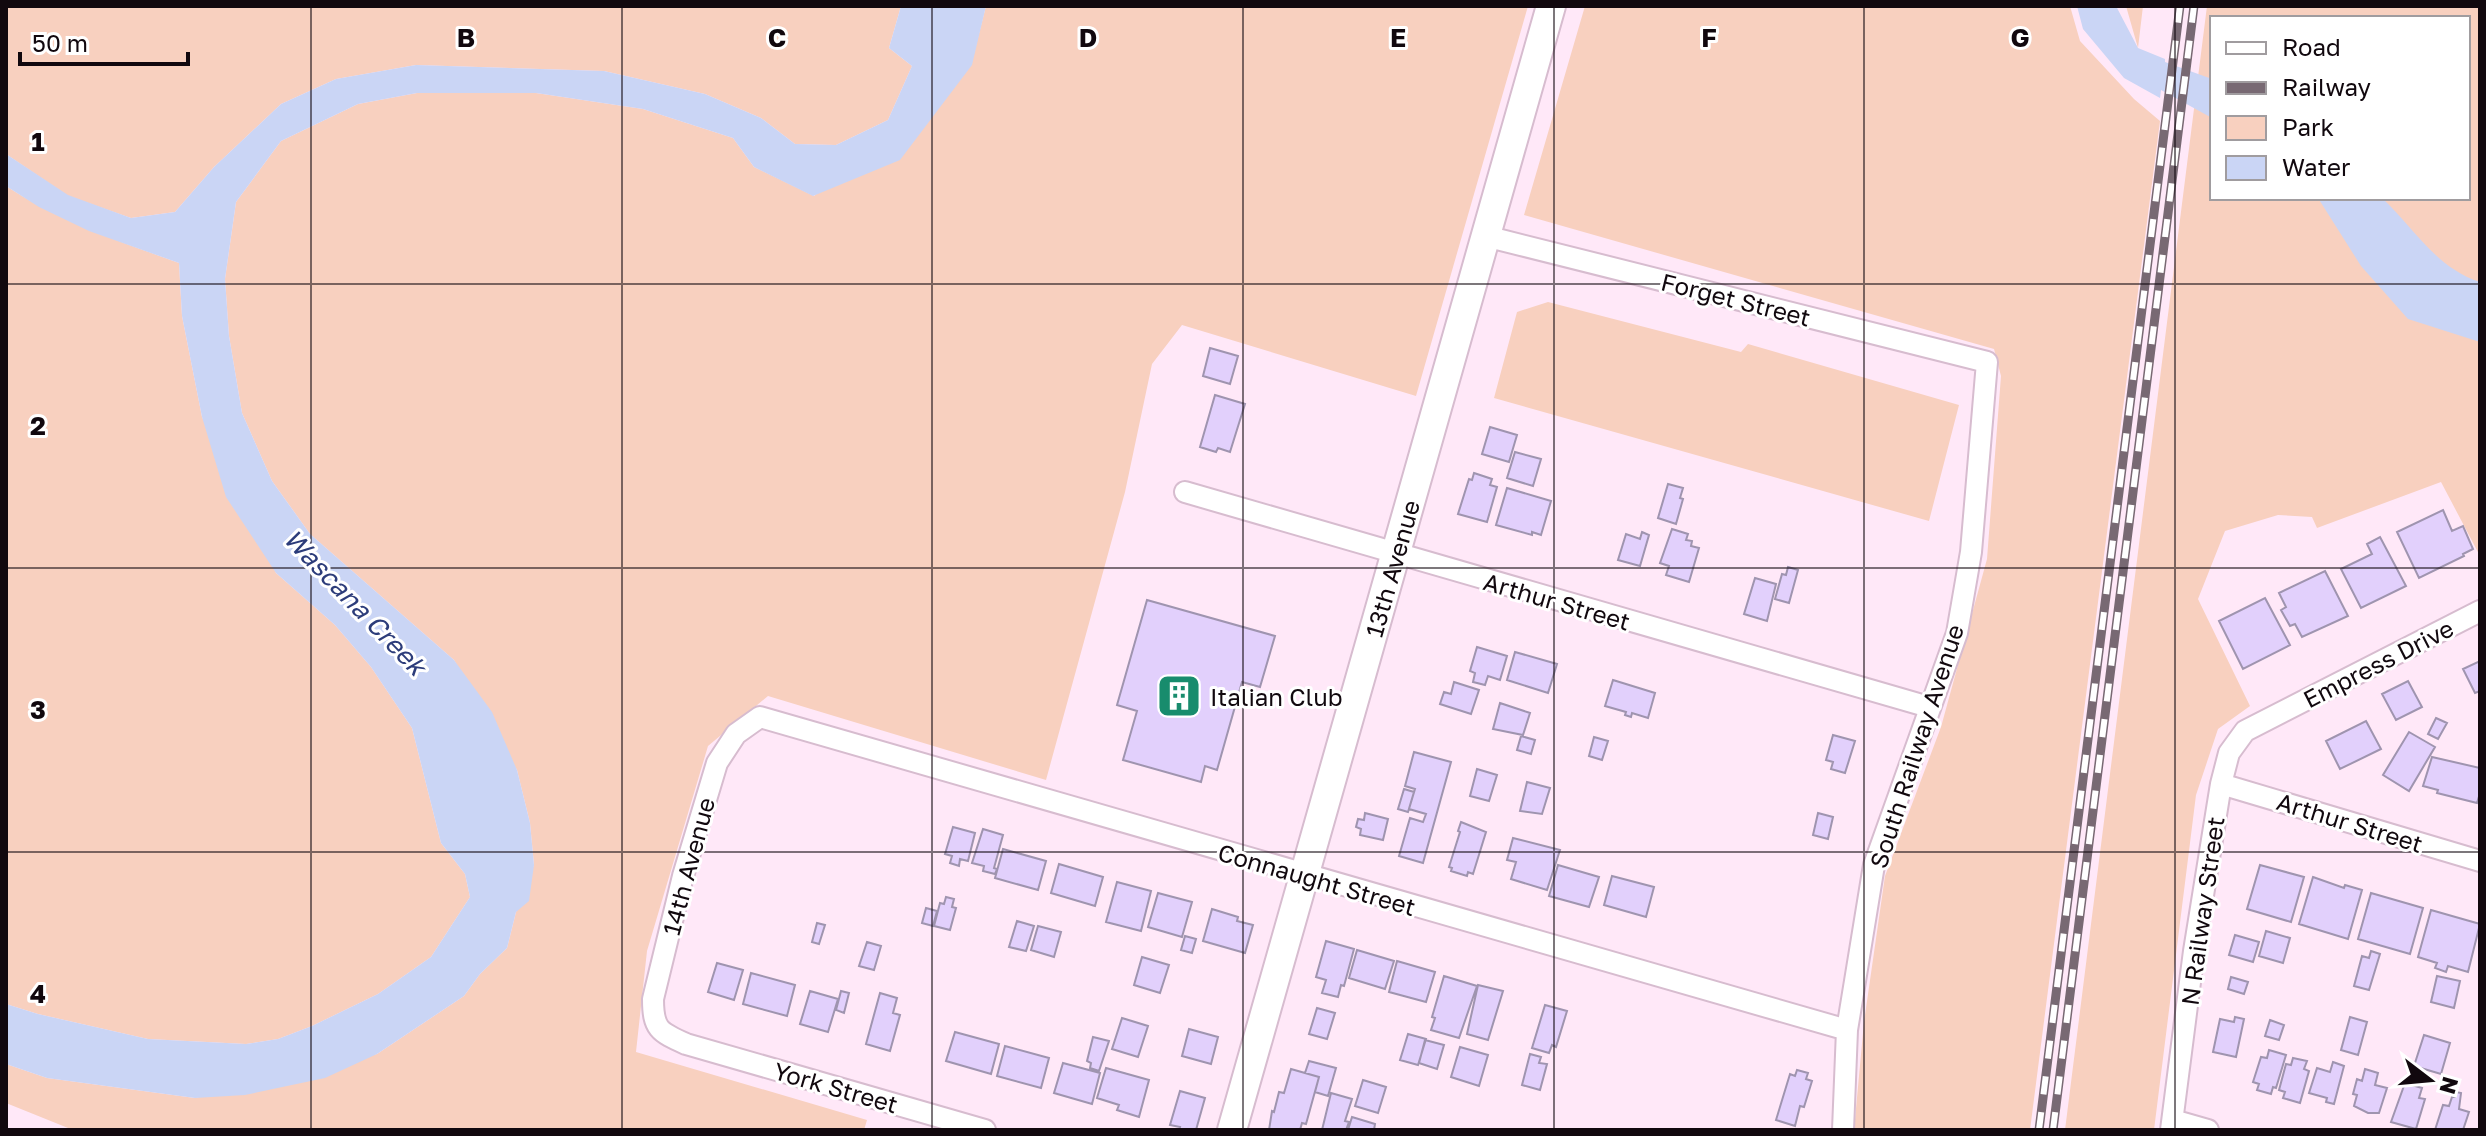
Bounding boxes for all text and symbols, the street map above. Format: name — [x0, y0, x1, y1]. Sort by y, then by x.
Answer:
scale bar — [20, 16, 188, 66]
legend — [2210, 16, 2470, 200]
text: B — [457, 22, 475, 53]
text: C — [768, 22, 786, 53]
text: D — [1079, 22, 1097, 53]
text: E — [1390, 22, 1406, 53]
text: F — [1701, 22, 1717, 53]
text: G — [2010, 22, 2030, 53]
text: 50 m — [32, 28, 88, 57]
text: Road — [2282, 32, 2341, 61]
text: Railway — [2282, 72, 2371, 101]
text: Park — [2282, 112, 2334, 141]
text: 1 — [31, 126, 45, 157]
text: Water — [2282, 152, 2350, 181]
street label: Forget Street — [1658, 266, 1814, 332]
text: 2 — [30, 410, 46, 441]
street label: 13th Avenue — [1358, 496, 1425, 640]
water label: Wascana Creek — [278, 523, 434, 683]
street label: Arthur Street — [1480, 566, 1634, 636]
street label: Empress Drive — [2298, 613, 2458, 713]
street label: South Railway Avenue — [1863, 621, 1969, 871]
building icon: Italian Club — [1155, 672, 1203, 720]
place label: Italian Club — [1210, 682, 1342, 711]
text: 3 — [30, 694, 46, 725]
street label: Arthur Street — [2273, 786, 2427, 858]
street label: 14th Avenue — [656, 794, 720, 938]
street label: N Railway Street — [2174, 815, 2230, 1007]
street label: Connaught Street — [1215, 837, 1419, 921]
text: 4 — [30, 978, 46, 1009]
north arrow — [2390, 1040, 2470, 1120]
street label: York Street — [771, 1055, 901, 1119]
text: N — [2434, 1074, 2465, 1097]

